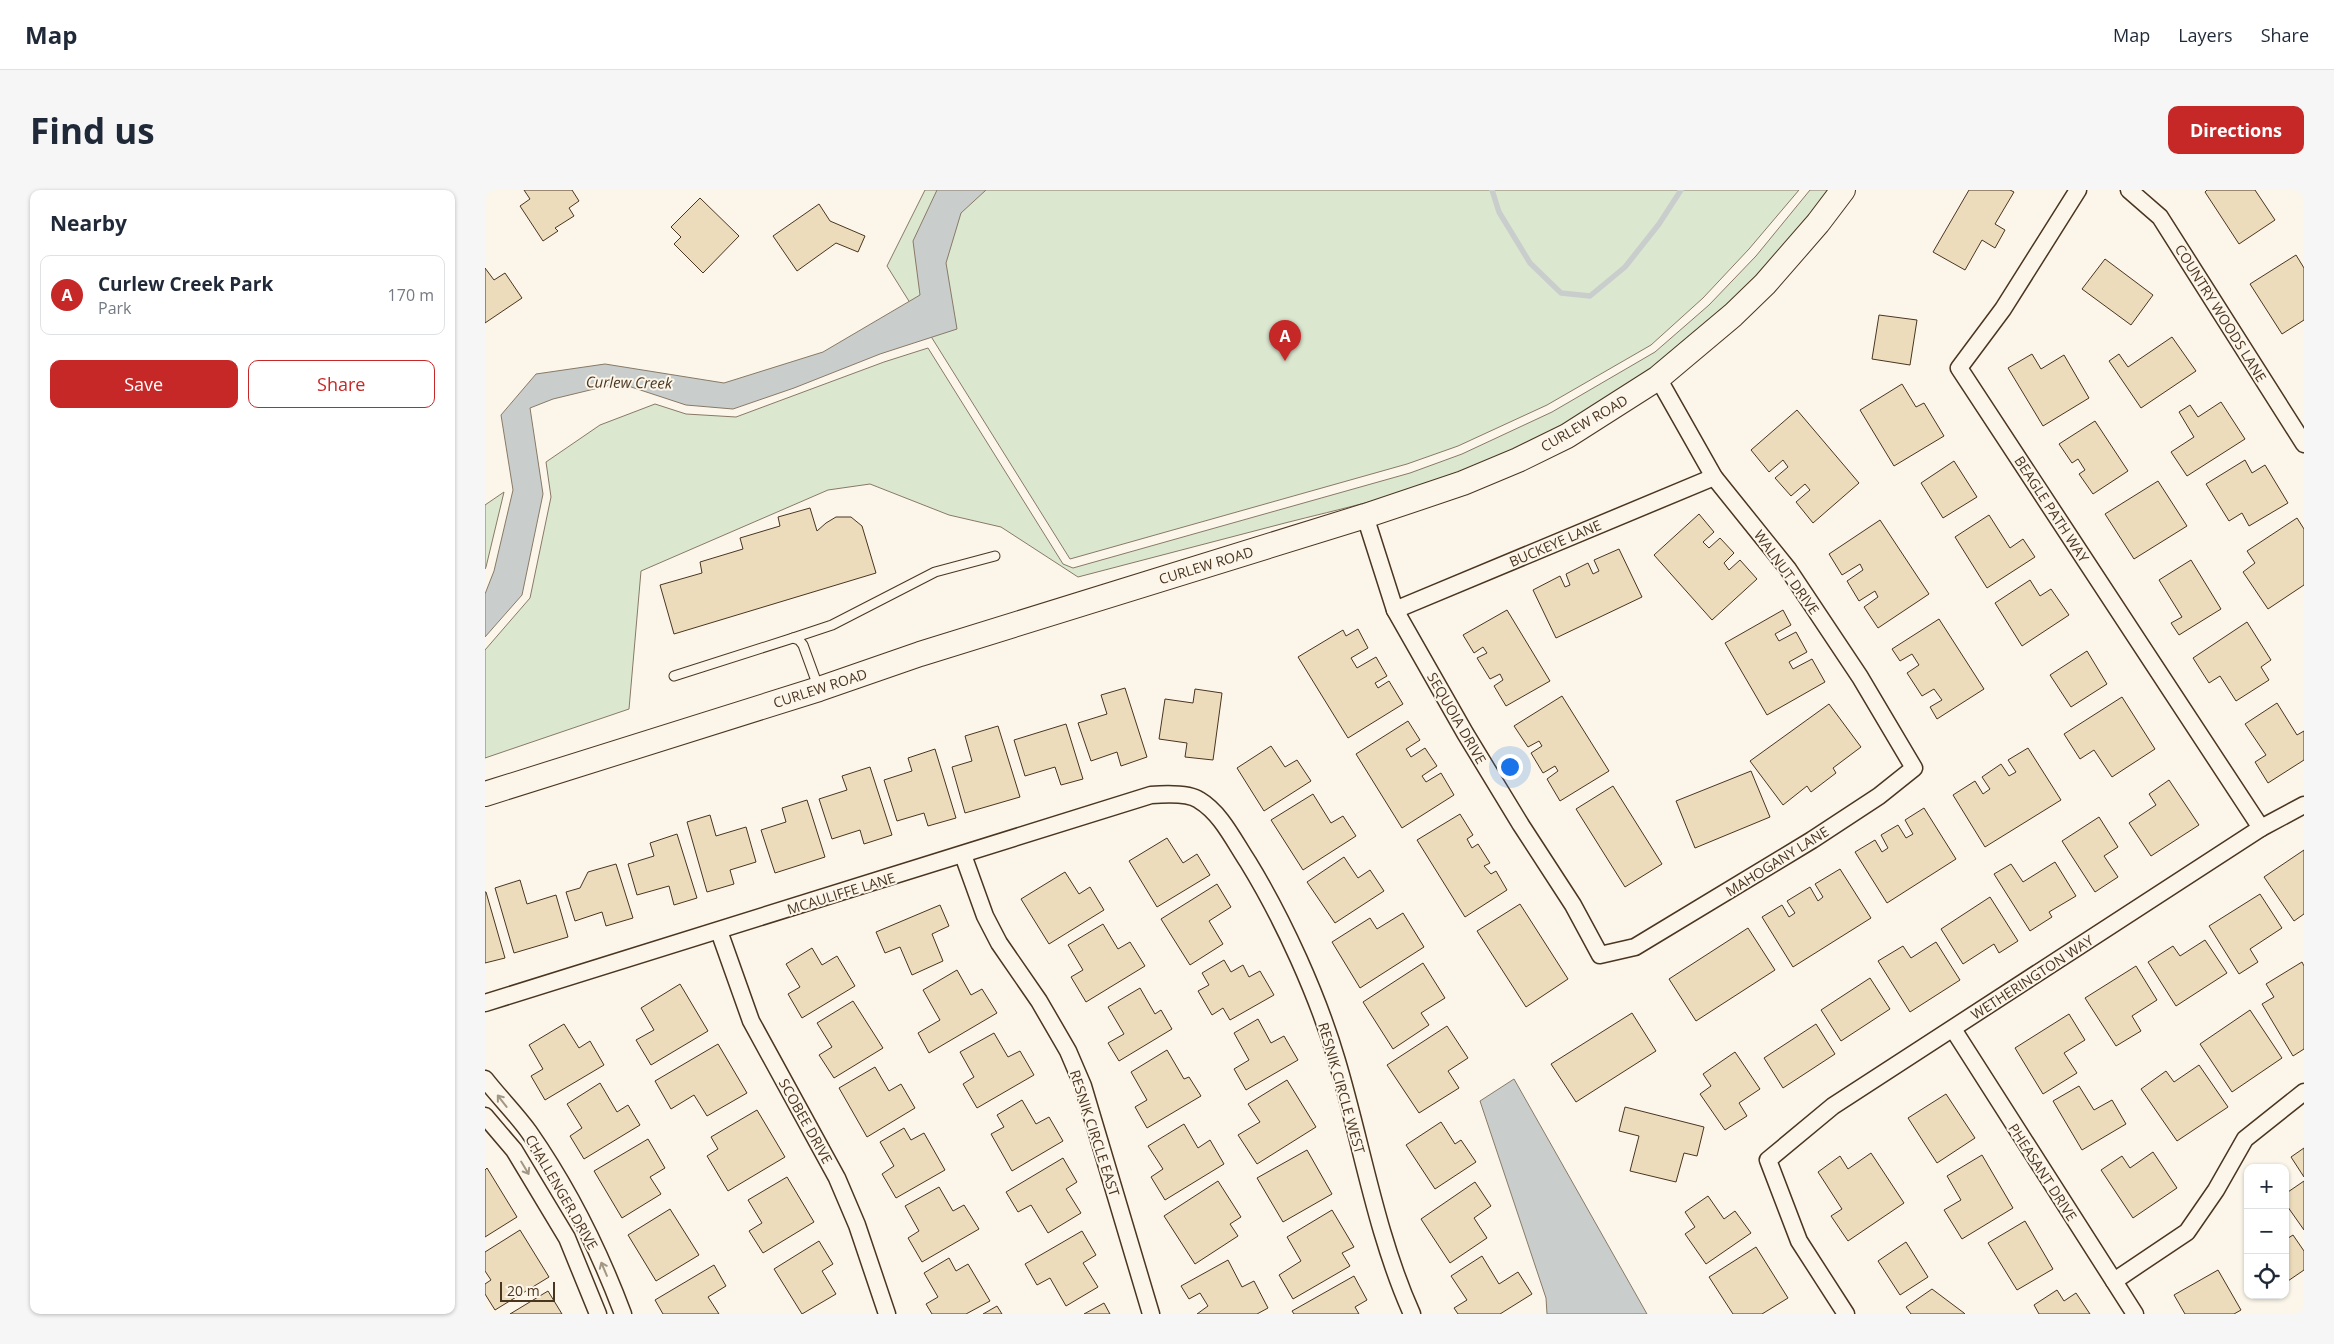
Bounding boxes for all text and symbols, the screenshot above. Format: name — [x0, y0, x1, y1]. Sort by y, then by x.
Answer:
text: Map — [25, 18, 77, 51]
text: Map — [2113, 23, 2150, 47]
text: Layers — [2178, 23, 2233, 47]
text: Share — [2261, 23, 2309, 47]
button: Directions — [2168, 106, 2304, 154]
text: Find us — [30, 107, 155, 154]
text: Nearby — [50, 209, 127, 237]
street label: COUNTRY WOODS LANE — [2171, 241, 2271, 385]
text: Curlew Creek Park — [98, 271, 273, 297]
text: A — [61, 284, 73, 306]
text: 170 m — [388, 284, 434, 306]
text: Park — [98, 297, 131, 319]
pin: A — [1269, 320, 1301, 361]
button: Save — [50, 360, 238, 408]
button: Share — [248, 360, 435, 408]
water label: Curlew Creek — [586, 371, 673, 393]
street label: CURLEW ROAD — [1537, 390, 1631, 456]
street label: BEAGLE PATH WAY — [2010, 452, 2094, 566]
street label: BUCKEYE LANE — [1506, 515, 1604, 571]
street label: WALNUT DRIVE — [1750, 526, 1824, 618]
street label: CURLEW ROAD — [1156, 542, 1256, 588]
street label: CURLEW ROAD — [771, 664, 869, 712]
street label: SEQUOIA DRIVE — [1423, 669, 1491, 767]
your location — [1497, 754, 1523, 780]
street label: MAHOGANY LANE — [1722, 822, 1832, 900]
street label: MCAULIFFE LANE — [785, 868, 897, 918]
street label: WETHERINGTON WAY — [1967, 930, 2097, 1024]
street label: RESNIK CIRCLE WEST — [1314, 1020, 1370, 1156]
street label: RESNIK CIRCLE EAST — [1066, 1067, 1124, 1199]
street label: SCOBEE DRIVE — [775, 1075, 837, 1167]
one-way arrow — [497, 1095, 508, 1108]
street label: PHEASANT DRIVE — [2004, 1120, 2082, 1224]
street label: CHALLENGER DRIVE — [521, 1131, 603, 1253]
one-way arrow — [520, 1161, 530, 1175]
map controls — [2244, 1164, 2289, 1299]
button: + — [2244, 1164, 2289, 1209]
button: − — [2244, 1209, 2289, 1254]
button: locate — [2244, 1254, 2289, 1299]
one-way arrow — [599, 1262, 609, 1277]
scale bar — [500, 1279, 555, 1302]
text: 20 m — [507, 1281, 540, 1300]

